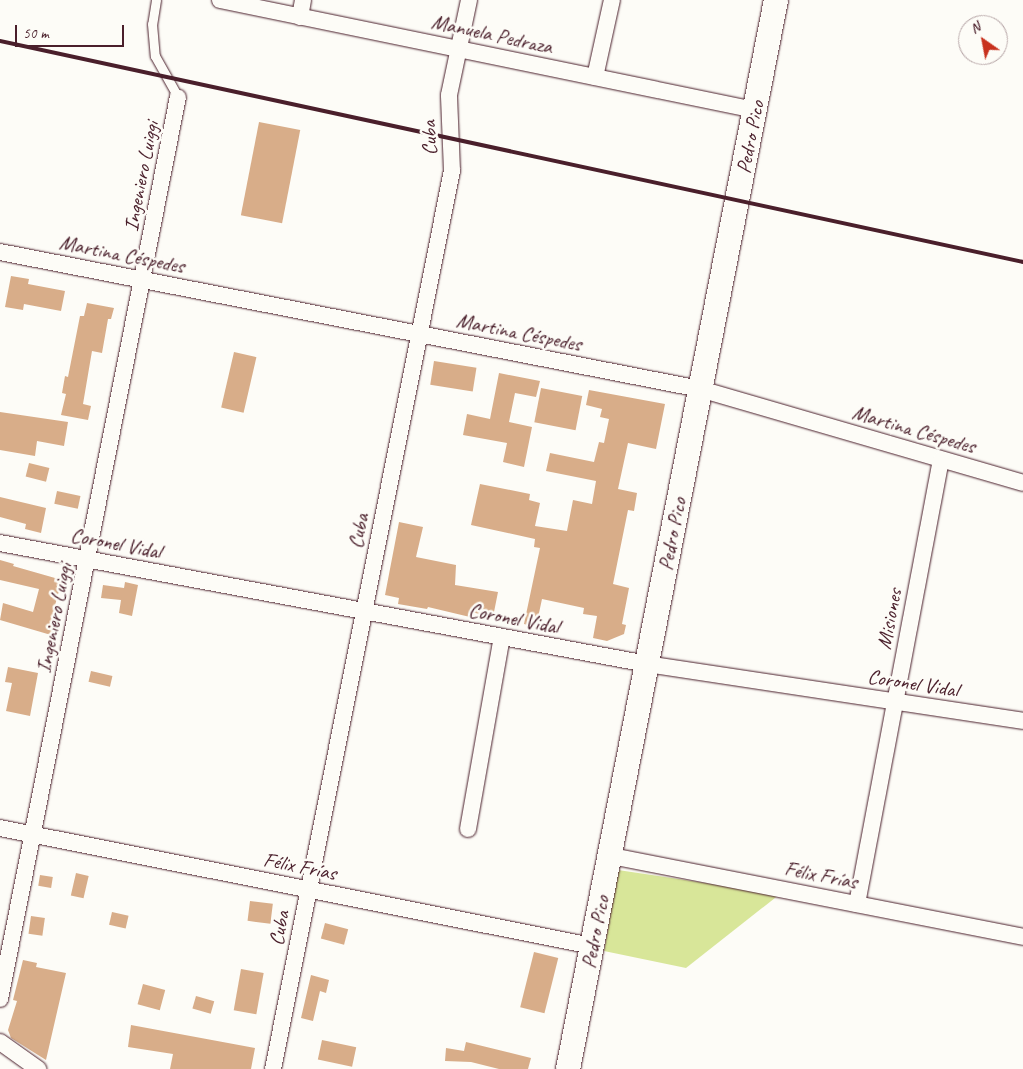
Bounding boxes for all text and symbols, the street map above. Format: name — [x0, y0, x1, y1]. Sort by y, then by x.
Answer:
street label: Manuela Pedraza — [430, 9, 554, 59]
scale bar — [18, 15, 126, 47]
north arrow — [958, 15, 1008, 65]
text: N — [967, 18, 983, 37]
text: 50 m — [23, 24, 49, 43]
street label: Pedro Pico — [731, 99, 769, 175]
street label: Ingeniero Luiggi — [118, 119, 164, 233]
street label: Cuba — [416, 120, 442, 156]
street label: Martina Céspedes — [57, 230, 187, 278]
street label: Martina Céspedes — [454, 308, 584, 356]
street label: Martina Céspedes — [850, 399, 978, 459]
street label: Pedro Pico — [653, 496, 691, 572]
street label: Cuba — [342, 512, 374, 550]
street label: Coronel Vidal — [69, 522, 163, 564]
street label: Ingeniero Luiggi — [31, 561, 77, 675]
street label: Misiones — [871, 587, 907, 651]
street label: Coronel Vidal — [467, 597, 561, 639]
street label: Coronel Vidal — [866, 663, 960, 703]
street label: Félix Frías — [262, 847, 338, 885]
street label: Félix Frías — [783, 856, 859, 894]
street label: Pedro Pico — [576, 894, 614, 970]
street label: Cuba — [263, 909, 295, 947]

